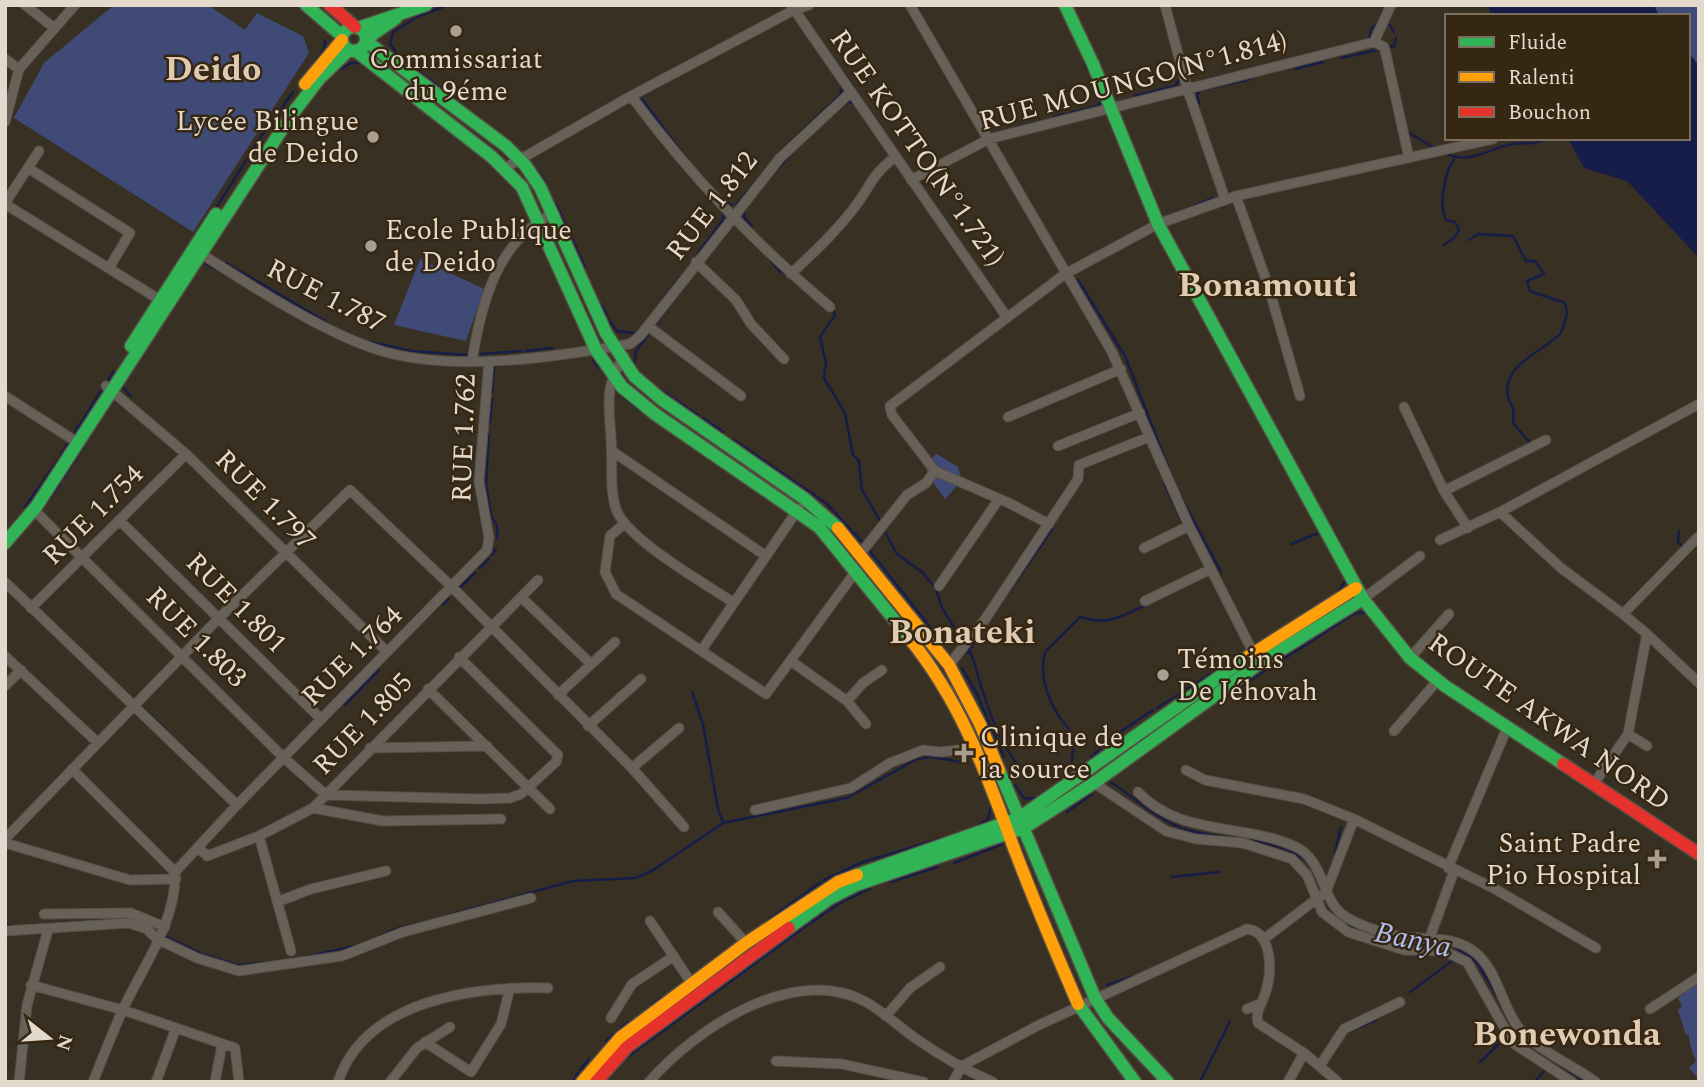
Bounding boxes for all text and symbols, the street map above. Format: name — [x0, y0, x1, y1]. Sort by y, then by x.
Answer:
legend — [1445, 14, 1690, 140]
street label: RUE MOUNGO(N°1.814) — [974, 19, 1292, 143]
street label: RUE KOTTO(N°1.721) — [819, 20, 1015, 276]
marker: Commissariat du 9éme — [448, 23, 464, 39]
text: Fluide — [1508, 27, 1567, 59]
place label: Commissariat du 9éme — [369, 38, 543, 113]
district label: Deido — [165, 43, 261, 96]
text: Ralenti — [1508, 62, 1575, 94]
text: Bouchon — [1508, 97, 1591, 129]
place label: Lycée Bilingue de Deido — [176, 100, 359, 175]
marker: Lycée Bilingue de Deido — [365, 129, 381, 145]
street label: RUE 1.812 — [655, 142, 769, 270]
place label: Ecole Publique de Deido — [385, 209, 572, 284]
marker: Ecole Publique de Deido — [363, 238, 379, 254]
street label: RUE 1.787 — [259, 248, 393, 344]
district label: Bonamouti — [1178, 259, 1358, 312]
street label: RUE 1.762 — [440, 373, 488, 503]
street label: RUE 1.797 — [204, 439, 326, 561]
street label: RUE 1.754 — [32, 454, 154, 576]
street label: RUE 1.801 — [175, 542, 297, 664]
street label: RUE 1.803 — [135, 576, 257, 698]
street label: RUE 1.764 — [291, 595, 413, 717]
district label: Bonateki — [888, 606, 1036, 659]
street label: ROUTE AKWA NORD — [1419, 622, 1679, 822]
place label: Témoins De Jéhovah — [1177, 638, 1318, 713]
street label: RUE 1.805 — [303, 663, 423, 785]
marker: Témoins De Jéhovah — [1155, 667, 1171, 683]
place label: Clinique de la source — [980, 716, 1123, 791]
marker: Clinique de la source — [954, 743, 974, 763]
place label: Saint Padre Pio Hospital — [1486, 822, 1641, 897]
marker: Saint Padre Pio Hospital — [1647, 849, 1667, 869]
water label: Banya — [1370, 909, 1456, 971]
north arrow — [14, 1003, 84, 1073]
district label: Bonewonda — [1473, 1008, 1661, 1061]
text: N — [48, 1031, 80, 1054]

